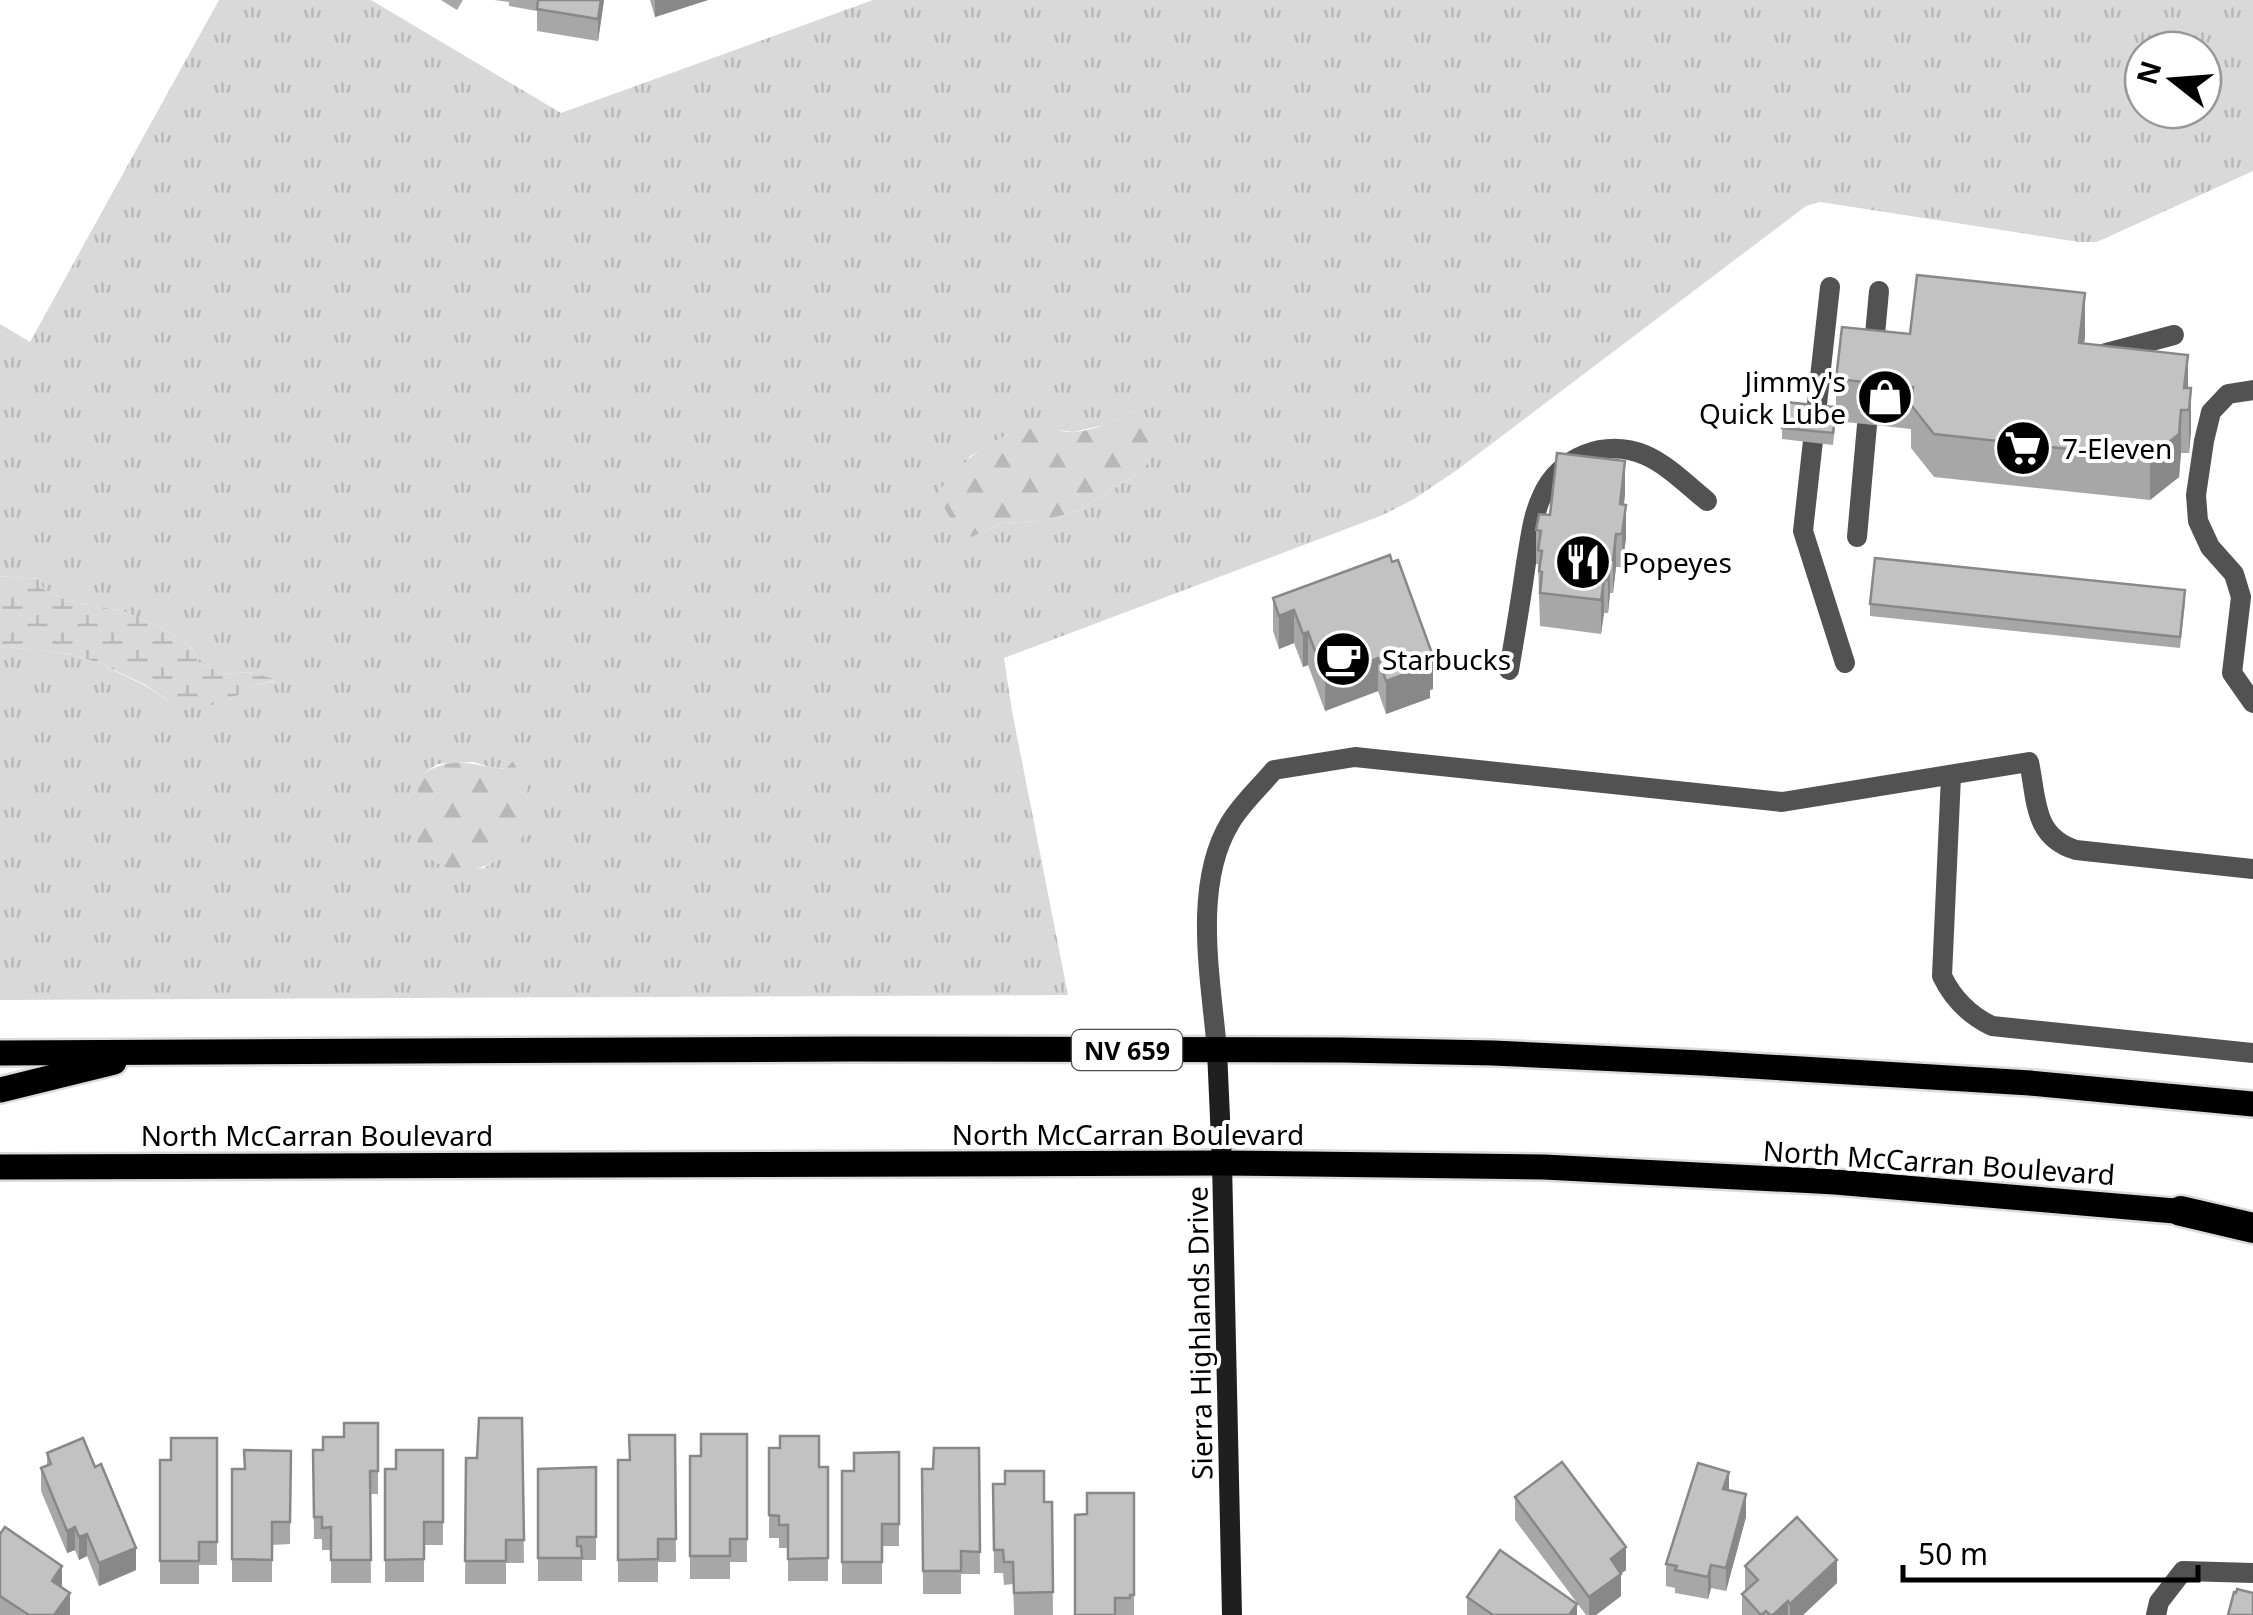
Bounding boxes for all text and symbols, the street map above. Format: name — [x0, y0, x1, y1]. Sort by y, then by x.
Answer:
north arrow — [2123, 30, 2223, 130]
text: N — [2127, 56, 2170, 89]
place label: Jimmy's Quick Lube — [1699, 362, 1846, 432]
shop icon: Jimmy's Quick Lube — [1855, 367, 1915, 427]
supermarket icon: 7-Eleven — [1993, 418, 2053, 478]
place label: 7-Eleven — [2062, 429, 2172, 467]
restaurant icon: Popeyes — [1553, 532, 1613, 592]
place label: Popeyes — [1622, 543, 1732, 581]
cafe icon: Starbucks — [1313, 629, 1373, 689]
place label: Starbucks — [1382, 640, 1511, 678]
road number: NV 659 — [1072, 1030, 1182, 1070]
street label: North McCarran Boulevard — [952, 1115, 1304, 1153]
street label: North McCarran Boulevard — [141, 1116, 493, 1154]
street label: North McCarran Boulevard — [1762, 1131, 2116, 1193]
street label: Sierra Highlands Drive — [1177, 1186, 1221, 1480]
scale bar — [1903, 1520, 2198, 1582]
text: 50 m — [1918, 1533, 1988, 1574]

